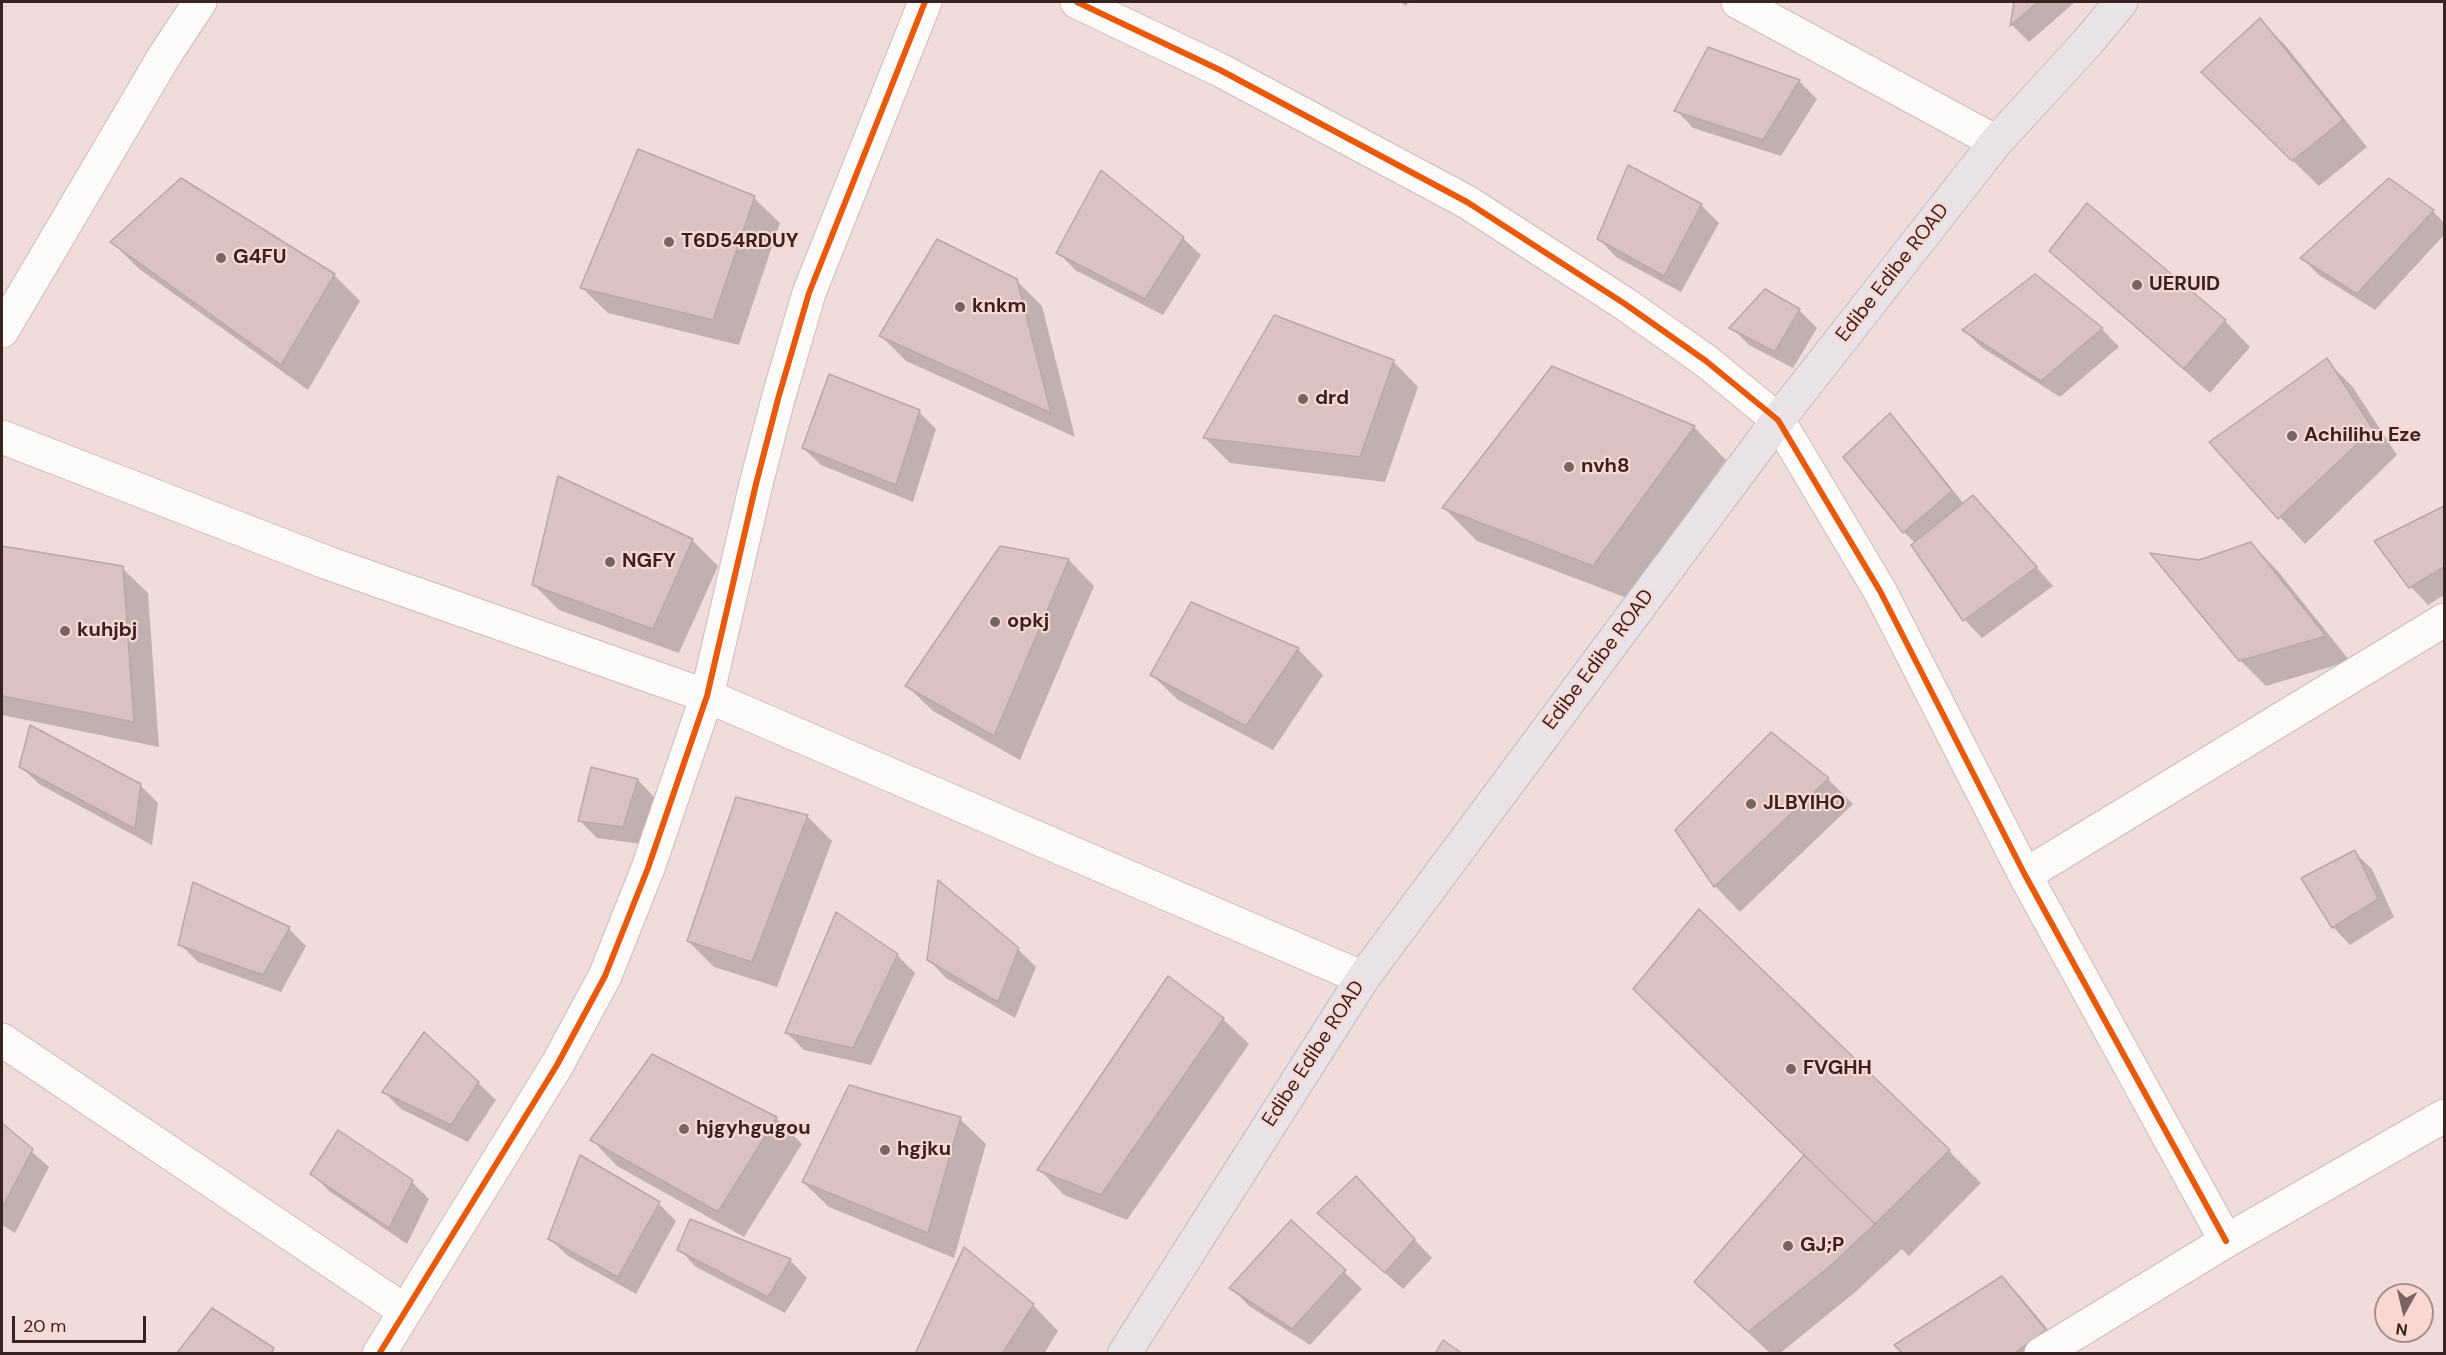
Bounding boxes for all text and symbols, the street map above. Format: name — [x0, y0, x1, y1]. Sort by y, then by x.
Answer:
street label: Edibe Edibe ROAD — [1831, 199, 1955, 347]
place label: T6D54RDUY — [681, 230, 798, 254]
marker: T6D54RDUY — [662, 235, 676, 249]
place label: G4FU — [233, 246, 286, 270]
marker: G4FU — [214, 251, 228, 265]
place label: UERUID — [2149, 273, 2220, 297]
marker: UERUID — [2130, 278, 2144, 292]
place label: knkm — [972, 295, 1026, 319]
marker: knkm — [953, 300, 967, 314]
place label: drd — [1315, 387, 1349, 411]
marker: drd — [1296, 392, 1310, 406]
place label: Achilihu Eze — [2304, 424, 2421, 448]
marker: Achilihu Eze — [2285, 429, 2299, 443]
place label: nvh8 — [1581, 455, 1630, 479]
marker: nvh8 — [1562, 460, 1576, 474]
place label: NGFY — [622, 550, 676, 574]
marker: NGFY — [603, 555, 617, 569]
street label: Edibe Edibe ROAD — [1539, 585, 1659, 735]
place label: opkj — [1007, 610, 1049, 634]
marker: opkj — [988, 615, 1002, 629]
place label: kuhjbj — [77, 619, 137, 643]
marker: kuhjbj — [58, 624, 72, 638]
place label: JLBYIHO — [1763, 792, 1845, 816]
marker: JLBYIHO — [1744, 797, 1758, 811]
street label: Edibe Edibe ROAD — [1258, 977, 1370, 1131]
place label: FVGHH — [1803, 1057, 1872, 1081]
marker: FVGHH — [1784, 1062, 1798, 1076]
place label: hjgyhgugou — [696, 1117, 810, 1141]
marker: hjgyhgugou — [677, 1122, 691, 1136]
place label: hgjku — [897, 1138, 951, 1162]
marker: hgjku — [878, 1143, 892, 1157]
place label: GJ;P — [1800, 1234, 1844, 1258]
marker: GJ;P — [1781, 1239, 1795, 1253]
north arrow — [2374, 1283, 2434, 1343]
scale bar — [15, 1304, 148, 1342]
text: 20 m — [23, 1314, 66, 1338]
text: N — [2394, 1318, 2409, 1341]

